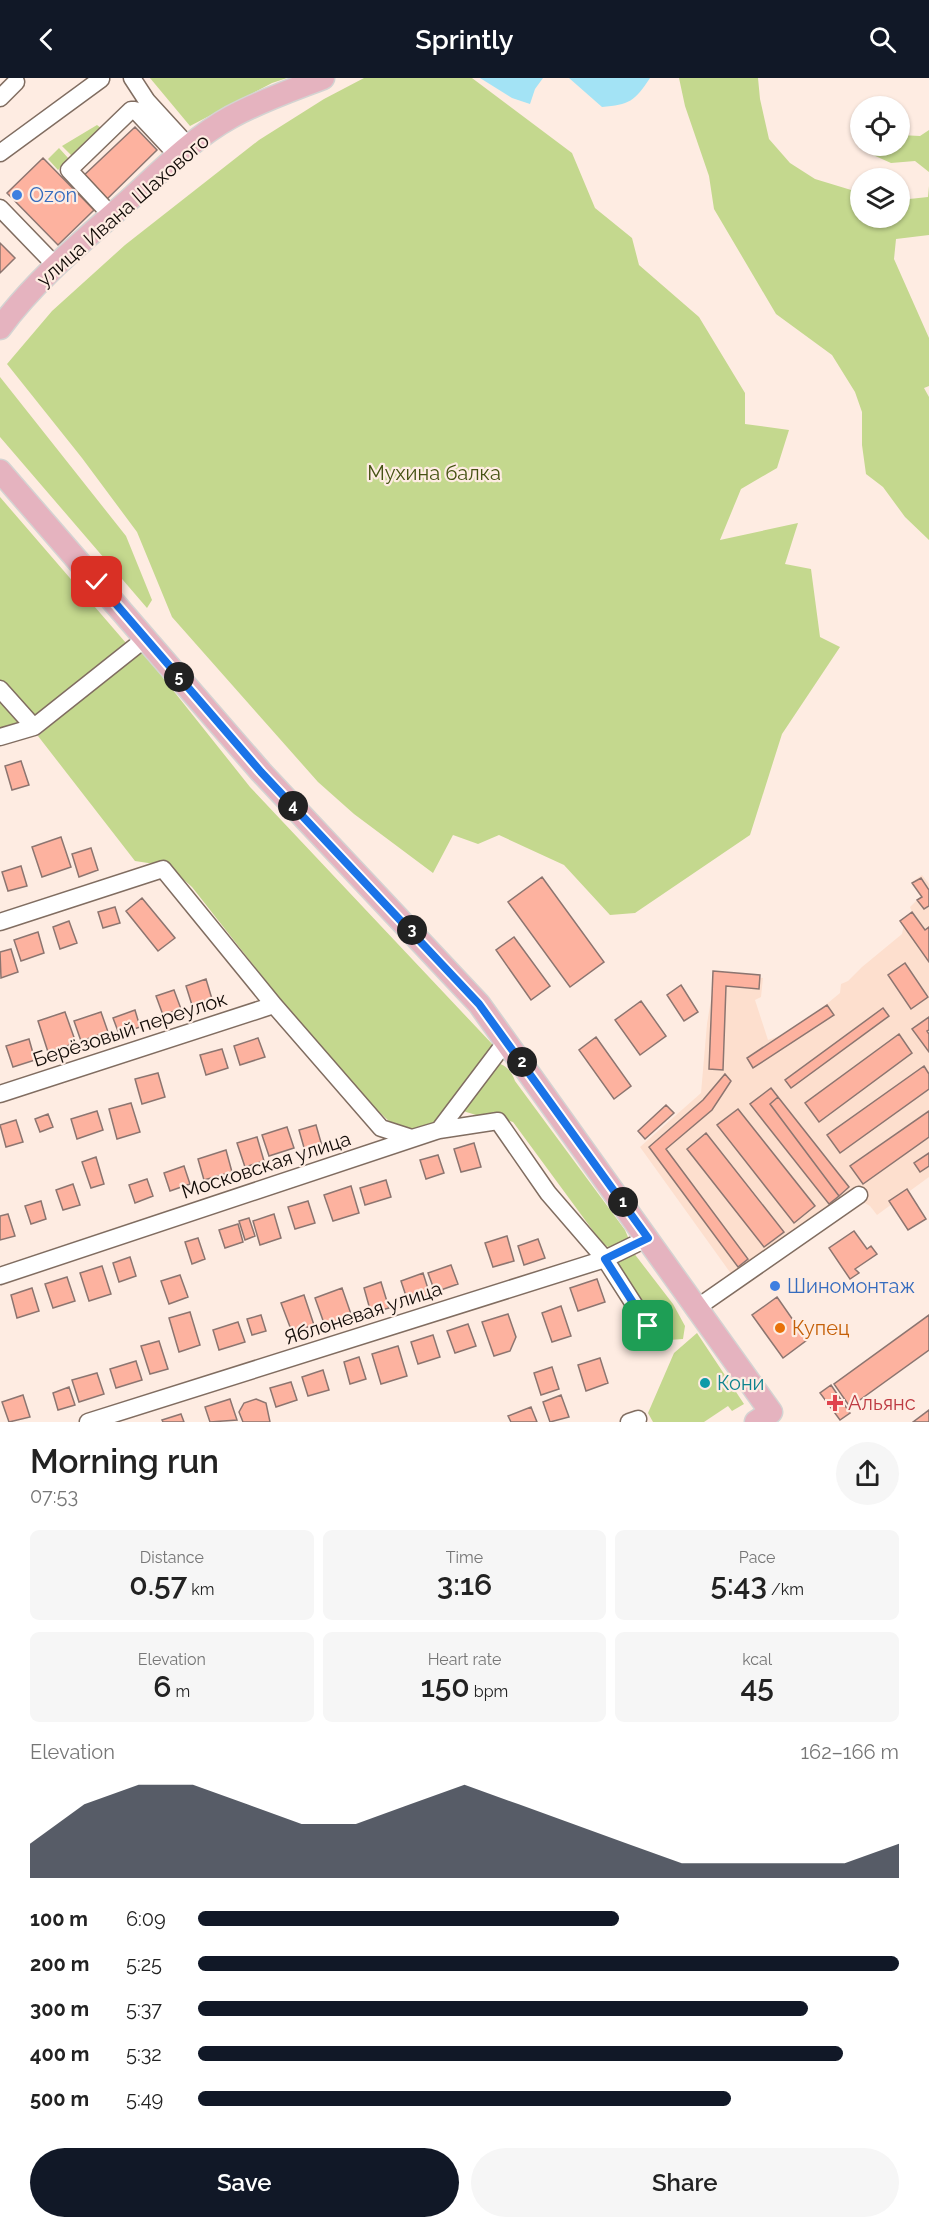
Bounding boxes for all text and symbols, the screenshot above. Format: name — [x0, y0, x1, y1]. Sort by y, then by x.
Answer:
icon: back — [30, 23, 63, 56]
icon: search — [866, 23, 899, 56]
text: Sprintly — [415, 24, 514, 55]
map controls — [850, 96, 910, 228]
button: locate — [850, 96, 910, 156]
street label: улица Ивана Шахового — [32, 129, 214, 291]
button: layers — [850, 168, 910, 228]
place label: Ozon — [29, 183, 77, 207]
marker: Ozon — [10, 188, 24, 202]
park label: Мухина балка — [367, 461, 501, 485]
pin — [71, 556, 122, 607]
icon: check — [80, 565, 113, 598]
pin: 5 — [164, 662, 194, 692]
text: 5 — [175, 667, 183, 686]
pin: 4 — [278, 791, 308, 821]
text: 4 — [288, 796, 298, 815]
pin: 3 — [397, 915, 427, 945]
text: 3 — [408, 920, 416, 939]
street label: Берёзовый переулок — [30, 986, 230, 1072]
pin: 2 — [507, 1047, 537, 1077]
text: 2 — [517, 1052, 527, 1071]
street label: Московская улица — [178, 1126, 354, 1204]
pin: 1 — [608, 1187, 638, 1217]
text: 1 — [619, 1192, 627, 1211]
place label: Шиномонтаж — [787, 1274, 915, 1298]
street label: Яблоневая улица — [281, 1276, 445, 1350]
marker: Шиномонтаж — [768, 1279, 782, 1293]
pin — [622, 1300, 673, 1351]
icon: arrive — [631, 1309, 664, 1342]
place label: Купец — [792, 1316, 850, 1340]
marker: Купец — [773, 1321, 787, 1335]
place label: Кони — [717, 1371, 765, 1395]
marker: Кони — [698, 1376, 712, 1390]
place label: Альянс — [848, 1391, 916, 1415]
marker: Альянс — [826, 1394, 844, 1412]
text: Morning run — [30, 1442, 219, 1481]
button: share — [836, 1442, 899, 1505]
text: 07:53 — [30, 1484, 78, 1508]
text: Distance — [140, 1548, 204, 1567]
text: Time — [446, 1548, 483, 1567]
text: Pace — [739, 1548, 776, 1567]
text: 0.57 — [129, 1567, 187, 1602]
text: 3:16 — [437, 1567, 492, 1602]
text: 5:43 — [710, 1567, 767, 1602]
text: km — [187, 1580, 214, 1599]
text: /km — [767, 1580, 804, 1599]
text: Elevation — [138, 1650, 206, 1669]
text: Heart rate — [428, 1650, 501, 1669]
text: kcal — [742, 1650, 772, 1669]
text: 6 — [153, 1669, 172, 1704]
text: 150 — [421, 1669, 470, 1704]
text: 45 — [740, 1669, 774, 1704]
text: m — [172, 1682, 190, 1701]
text: bpm — [470, 1682, 508, 1701]
text: Elevation — [30, 1740, 115, 1764]
text: 162–166 m — [801, 1740, 899, 1764]
text: 100 m — [30, 1907, 88, 1931]
text: 6:09 — [126, 1907, 166, 1931]
text: 200 m — [30, 1952, 89, 1976]
text: 5:25 — [126, 1952, 162, 1976]
text: 300 m — [30, 1997, 89, 2021]
text: 5:37 — [126, 1997, 162, 2021]
text: 400 m — [30, 2042, 89, 2066]
text: 5:32 — [126, 2042, 162, 2066]
text: 500 m — [30, 2087, 89, 2111]
text: 5:49 — [126, 2087, 163, 2111]
button: Save — [30, 2148, 459, 2217]
button: Share — [471, 2148, 899, 2217]

